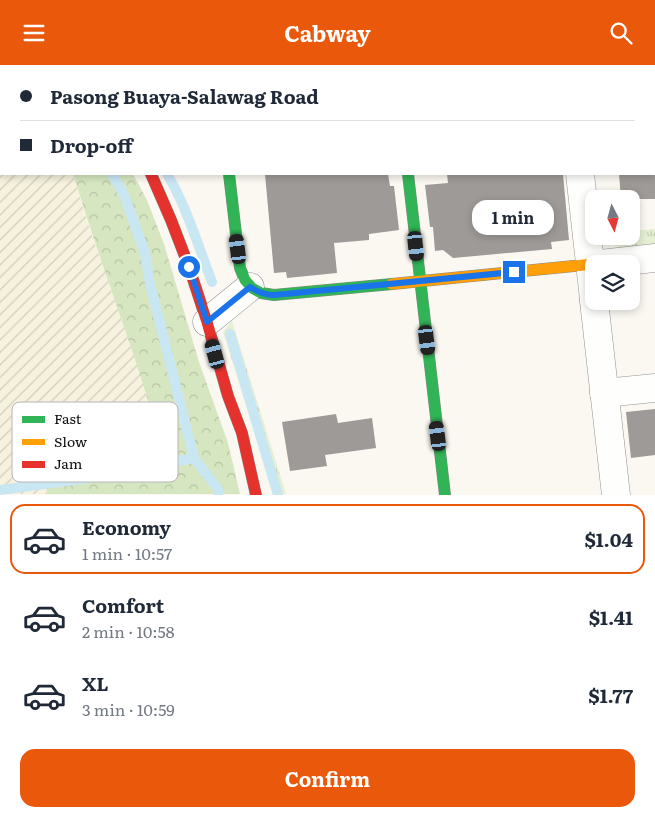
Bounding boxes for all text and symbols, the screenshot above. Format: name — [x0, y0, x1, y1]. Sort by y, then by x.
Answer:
text: Cabway — [284, 16, 371, 49]
icon: menu — [20, 19, 48, 47]
icon: search — [607, 19, 635, 47]
text: Pasong Buaya-Salawag Road — [50, 82, 319, 110]
text: Drop-off — [50, 131, 133, 159]
north arrow — [585, 190, 640, 245]
map controls — [585, 190, 640, 310]
callout: 1 min — [473, 199, 555, 235]
text: 1 min — [492, 205, 534, 229]
car — [406, 230, 425, 262]
car — [228, 233, 247, 265]
button: layers — [585, 255, 640, 310]
route start — [178, 256, 200, 278]
route end — [503, 261, 525, 283]
car — [417, 324, 436, 356]
car — [203, 338, 226, 370]
legend — [12, 402, 178, 482]
text: Fast — [54, 408, 82, 428]
car — [428, 420, 447, 452]
text: Slow — [54, 431, 87, 451]
text: Jam — [54, 453, 83, 473]
text: Economy — [82, 513, 171, 541]
icon: car — [22, 517, 67, 562]
text: $1.04 — [584, 525, 633, 553]
text: 1 min · 10:57 — [82, 541, 172, 565]
text: Comfort — [82, 591, 164, 619]
icon: car — [22, 595, 67, 640]
text: $1.41 — [589, 603, 633, 631]
text: 2 min · 10:58 — [82, 619, 175, 643]
text: XL — [82, 669, 109, 697]
icon: car — [22, 673, 67, 718]
text: $1.77 — [588, 681, 633, 709]
text: 3 min · 10:59 — [82, 697, 175, 721]
button: Confirm — [20, 749, 635, 807]

